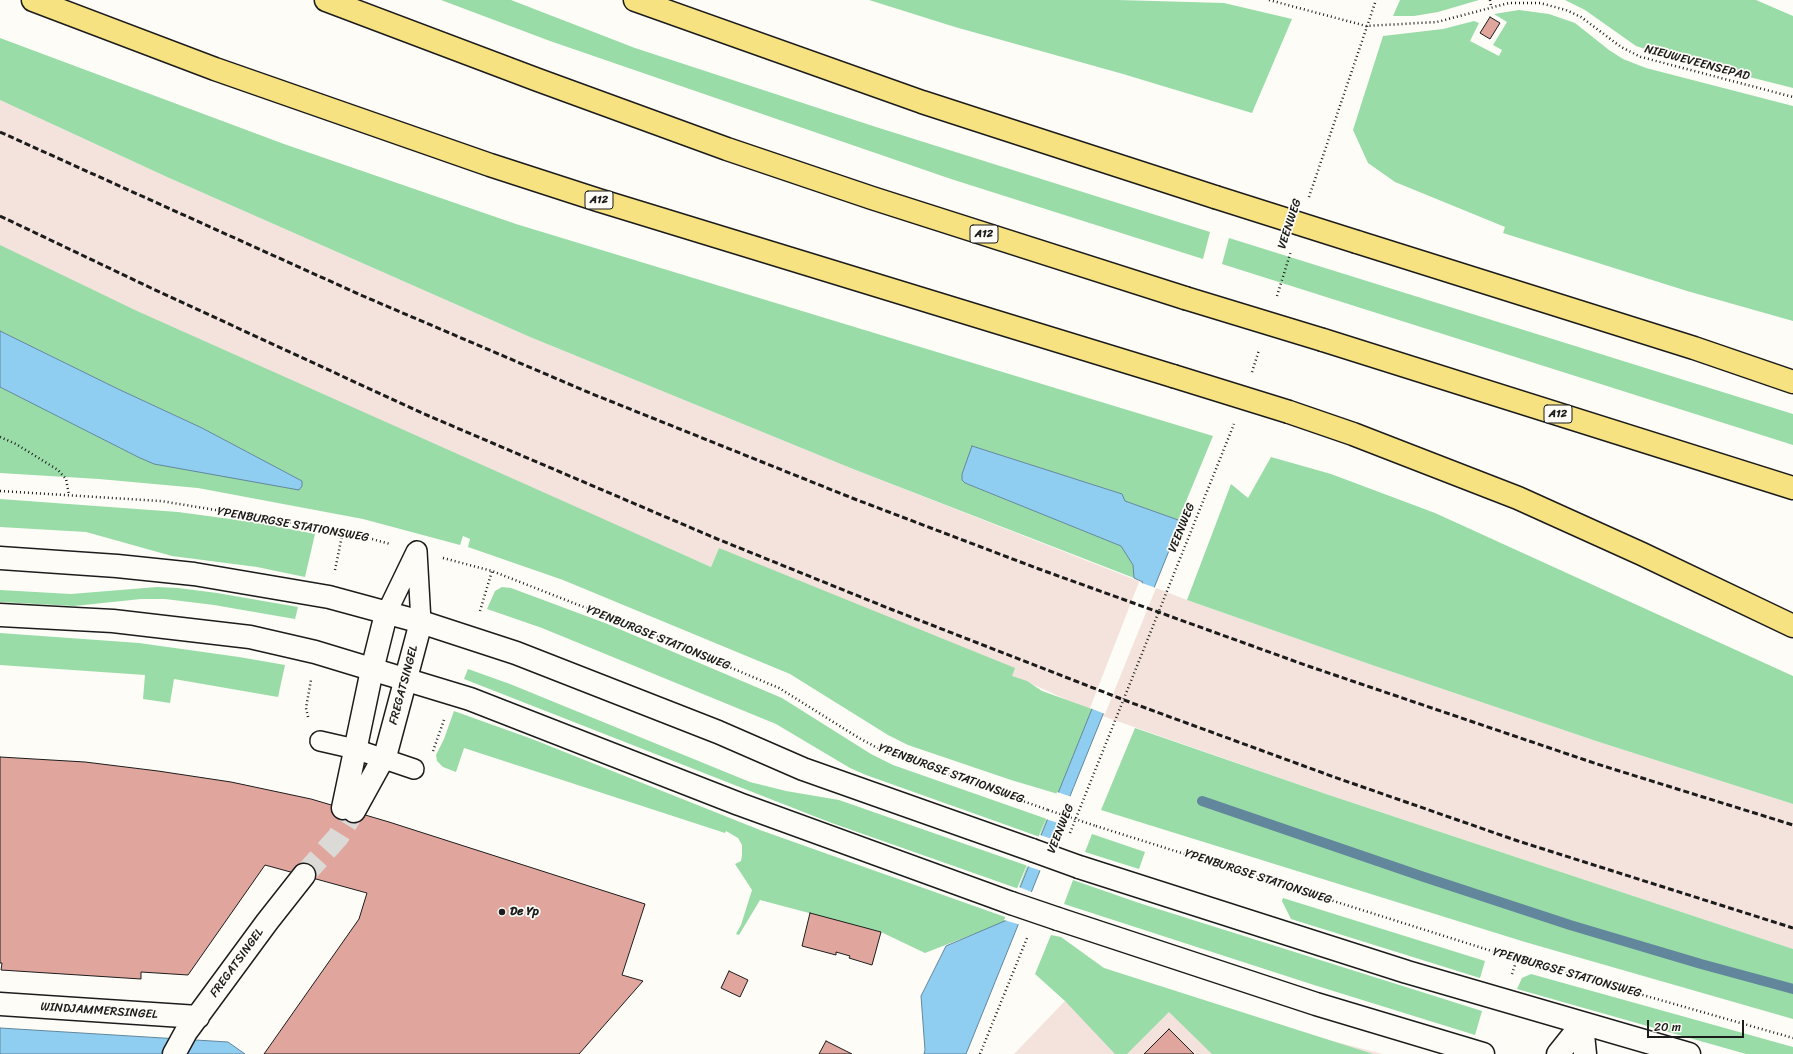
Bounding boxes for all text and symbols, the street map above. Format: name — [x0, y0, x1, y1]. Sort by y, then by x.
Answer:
street label: NIEUWEVEENSEPAD — [1643, 42, 1751, 84]
road number: A12 — [585, 191, 613, 209]
street label: VEENWEG — [1275, 197, 1305, 251]
road number: A12 — [970, 225, 998, 243]
road number: A12 — [1544, 405, 1572, 423]
street label: VEENWEG — [1166, 501, 1198, 555]
street label: YPENBURGSE STATIONSWEG — [216, 505, 370, 545]
street label: YPENBURGSE STATIONSWEG — [584, 603, 732, 673]
street label: FREGATSINGEL — [386, 644, 422, 726]
street label: YPENBURGSE STATIONSWEG — [876, 741, 1026, 807]
street label: VEENWEG — [1045, 802, 1077, 856]
street label: YPENBURGSE STATIONSWEG — [1183, 846, 1333, 908]
place label: De Yp — [510, 905, 539, 919]
marker: De Yp — [497, 907, 507, 917]
street label: FREGATSINGEL — [207, 926, 267, 1000]
street label: YPENBURGSE STATIONSWEG — [1491, 945, 1643, 1001]
street label: WINDJAMMERSINGEL — [40, 1000, 158, 1022]
scale bar — [1649, 1012, 1746, 1038]
text: 20 m — [1654, 1016, 1681, 1038]

